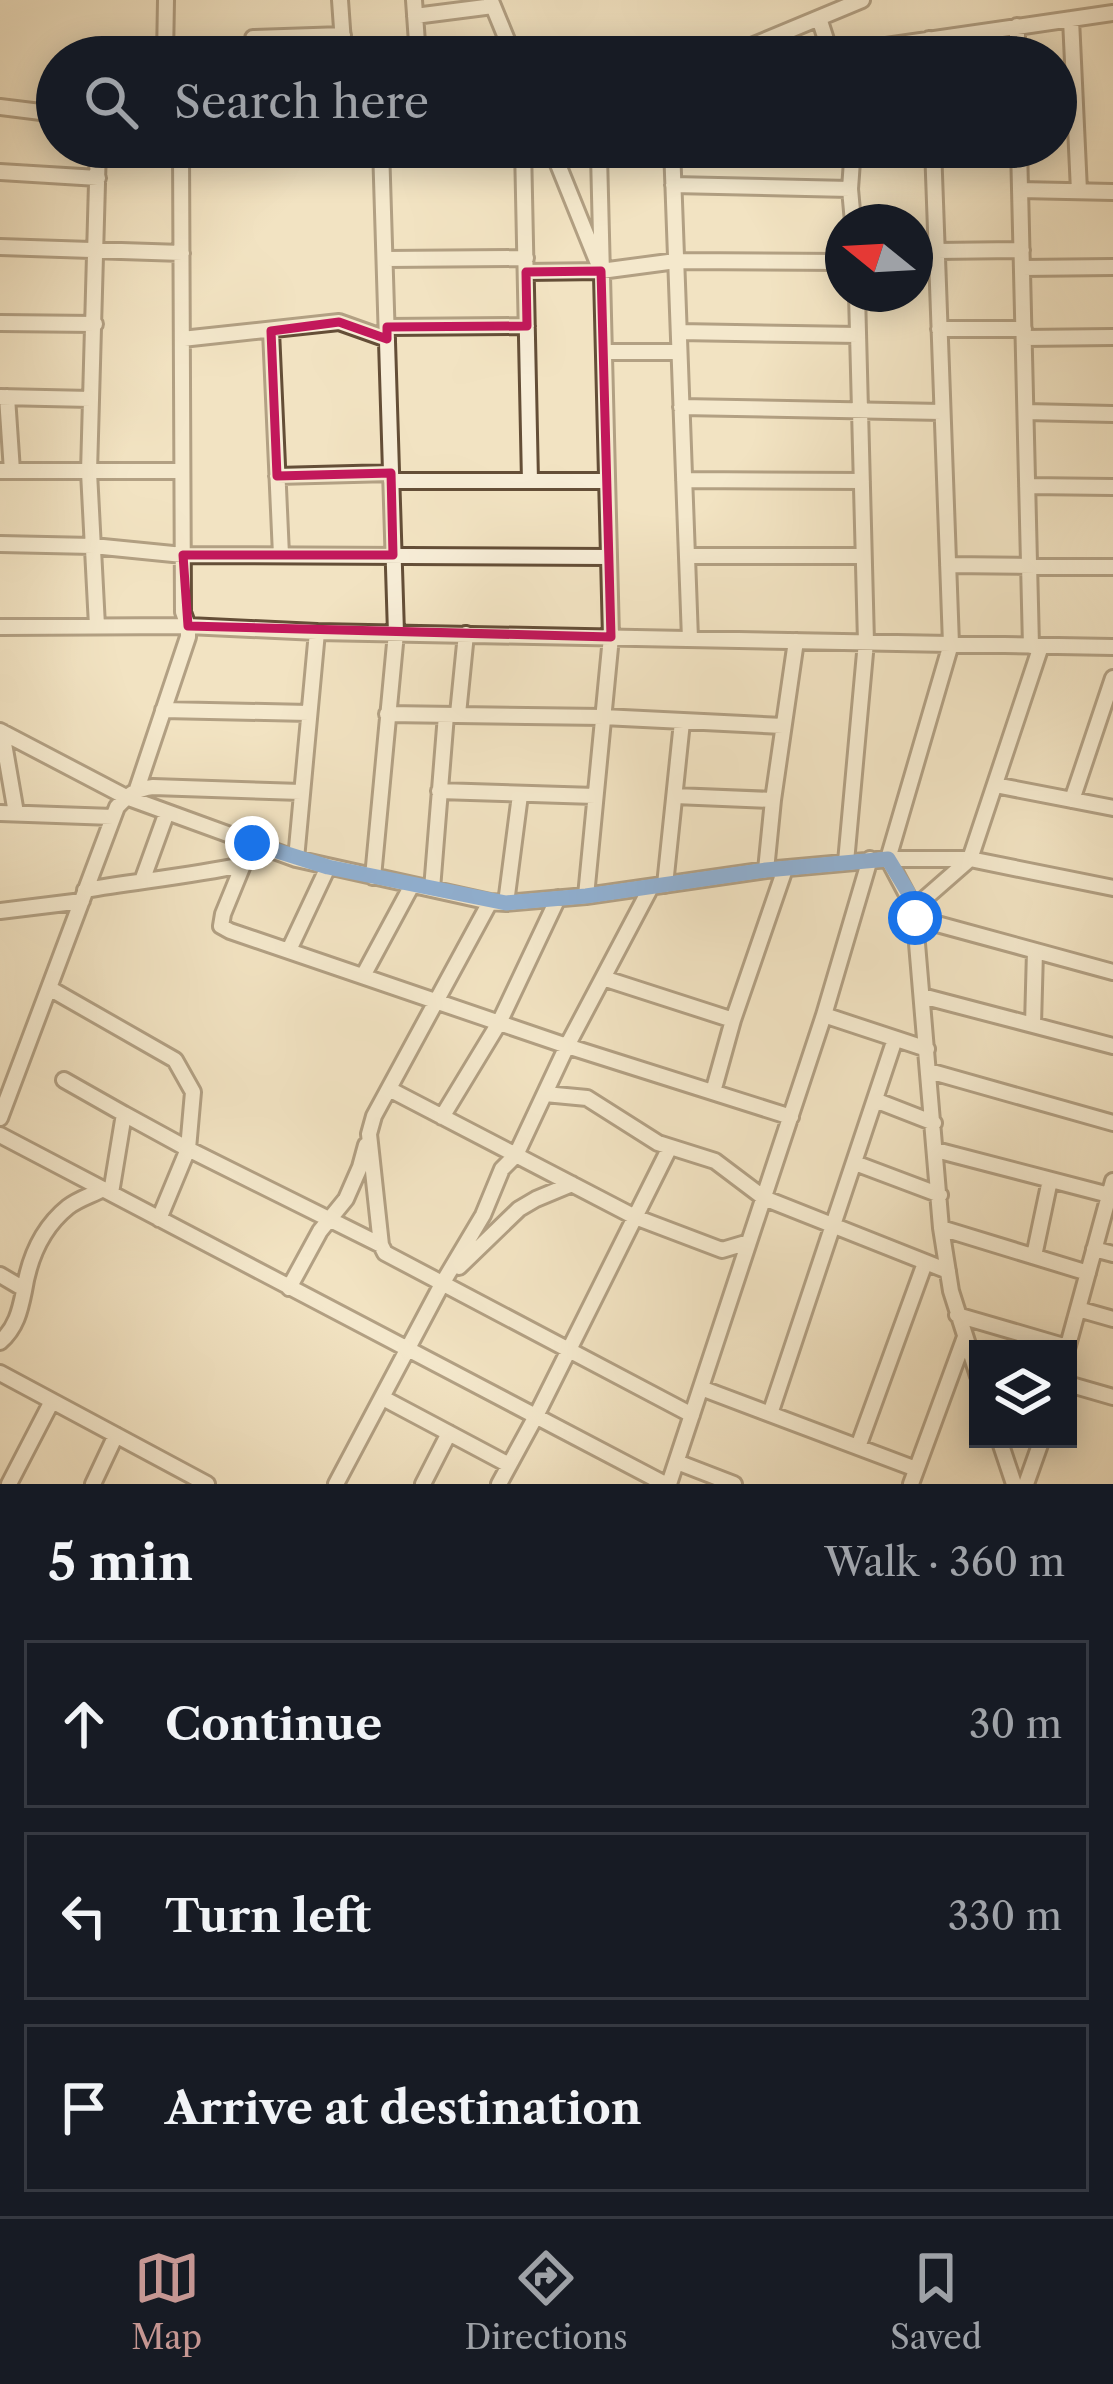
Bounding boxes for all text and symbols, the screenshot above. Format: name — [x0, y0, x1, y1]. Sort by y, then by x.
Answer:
search box — [36, 36, 1077, 168]
icon: search — [78, 69, 144, 135]
text: Search here — [174, 74, 429, 130]
north arrow — [825, 204, 933, 312]
route end — [225, 816, 279, 870]
route start — [888, 891, 942, 945]
map controls — [969, 1340, 1077, 1448]
button: layers — [969, 1340, 1077, 1448]
text: 5 min — [48, 1531, 193, 1593]
text: Walk · 360 m — [824, 1538, 1065, 1586]
icon: ahead — [51, 1691, 117, 1757]
text: Continue — [165, 1696, 382, 1752]
text: 30 m — [969, 1700, 1062, 1748]
icon: left — [51, 1883, 117, 1949]
text: Turn left — [165, 1888, 371, 1944]
text: 330 m — [948, 1892, 1062, 1940]
icon: arrive — [51, 2075, 117, 2141]
text: Arrive at destination — [165, 2080, 642, 2136]
tab: Map — [131, 2245, 202, 2358]
tab: Directions — [465, 2245, 628, 2358]
tab: Saved — [890, 2245, 982, 2358]

